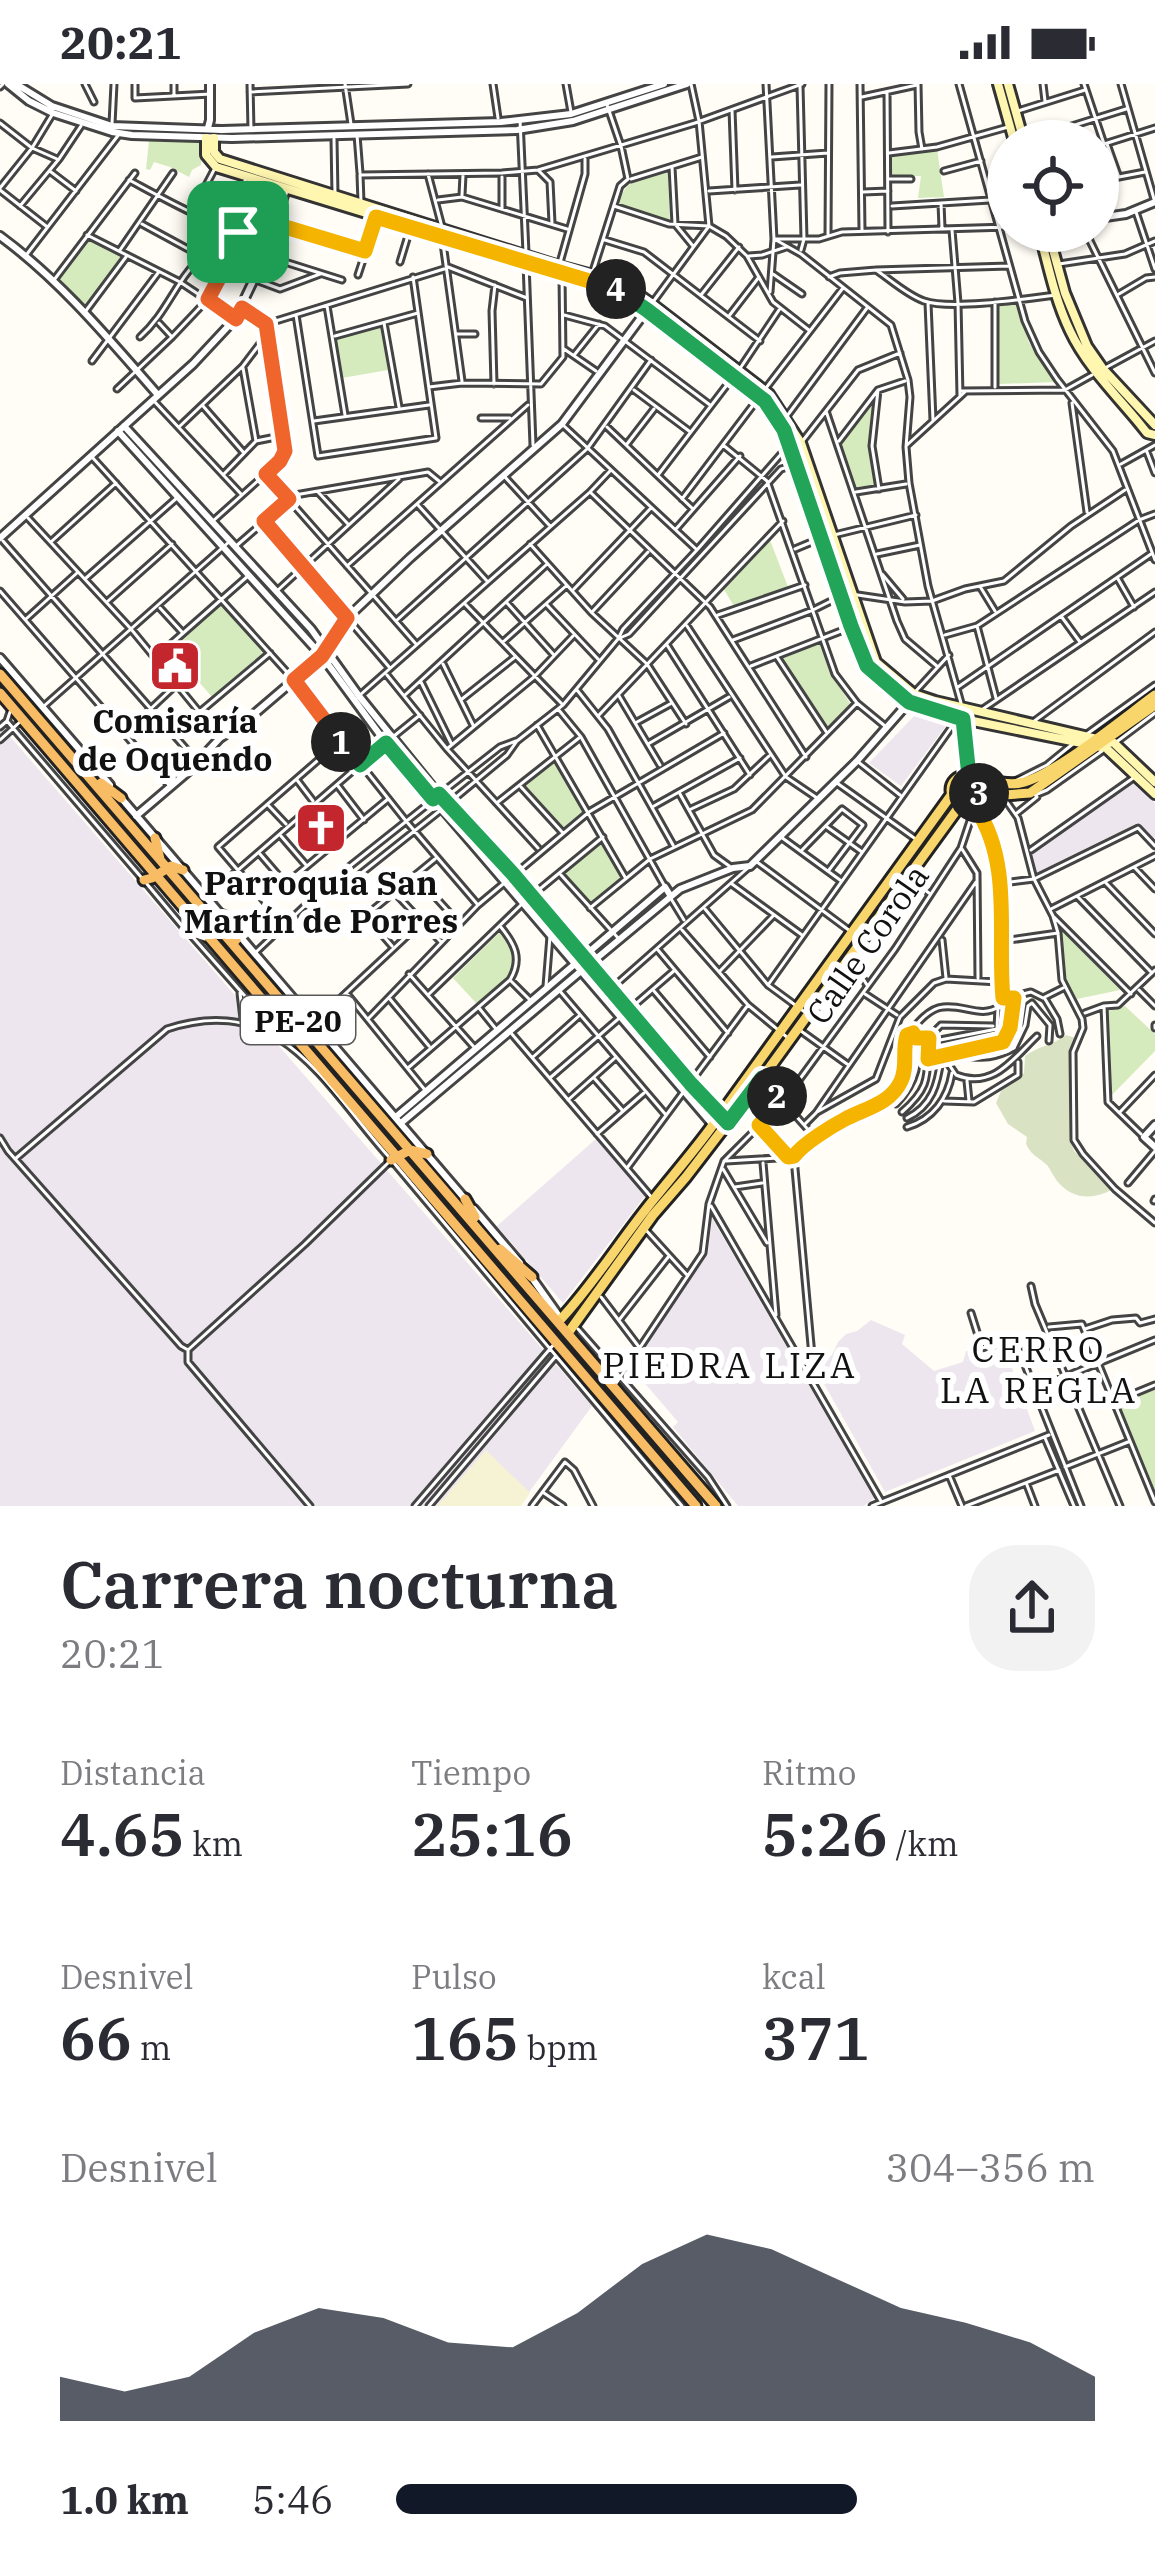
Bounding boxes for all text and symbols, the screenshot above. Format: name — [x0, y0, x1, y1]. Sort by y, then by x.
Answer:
text: 20:21 — [60, 13, 182, 71]
map controls — [987, 120, 1119, 252]
button: locate — [987, 120, 1119, 252]
pin — [187, 181, 289, 283]
icon: arrive — [205, 199, 271, 265]
pin: 4 — [586, 259, 646, 319]
text: 4 — [606, 267, 626, 310]
public building icon: Comisaría de Oquendo — [147, 638, 203, 694]
place label: Comisaría de Oquendo — [78, 699, 272, 780]
pin: 1 — [311, 712, 371, 772]
text: 1 — [331, 720, 351, 763]
pin: 3 — [949, 763, 1009, 823]
text: 3 — [969, 771, 989, 814]
church icon: Parroquia San Martín de Porres — [293, 800, 349, 856]
street label: Calle Corola — [796, 856, 938, 1032]
place label: Parroquia San Martín de Porres — [184, 861, 458, 942]
road number: PE-20 — [241, 996, 355, 1044]
pin: 2 — [747, 1066, 807, 1126]
text: 2 — [767, 1074, 787, 1117]
district label: CERRO LA REGLA — [940, 1325, 1138, 1413]
district label: PIEDRA LIZA — [602, 1341, 858, 1388]
text: Carrera nocturna — [60, 1540, 618, 1626]
button: share — [969, 1545, 1095, 1671]
text: 20:21 — [60, 1628, 165, 1679]
text: Distancia — [60, 1751, 206, 1794]
text: Tiempo — [411, 1751, 531, 1794]
text: Ritmo — [762, 1751, 856, 1794]
text: 4.65 — [60, 1794, 185, 1873]
text: 25:16 — [411, 1794, 573, 1873]
text: 5:26 — [762, 1794, 888, 1873]
text: km — [185, 1822, 243, 1865]
text: /km — [888, 1822, 958, 1865]
text: Desnivel — [60, 1955, 193, 1998]
text: Pulso — [411, 1955, 497, 1998]
text: kcal — [762, 1955, 826, 1998]
text: 66 — [60, 1998, 132, 2077]
text: 165 — [411, 1998, 519, 2077]
text: 371 — [762, 1998, 870, 2077]
text: m — [132, 2026, 171, 2069]
text: bpm — [519, 2026, 598, 2069]
text: Desnivel — [60, 2142, 218, 2193]
text: 304–356 m — [885, 2142, 1095, 2193]
text: 1.0 km — [60, 2474, 189, 2525]
text: 5:46 — [252, 2474, 333, 2525]

